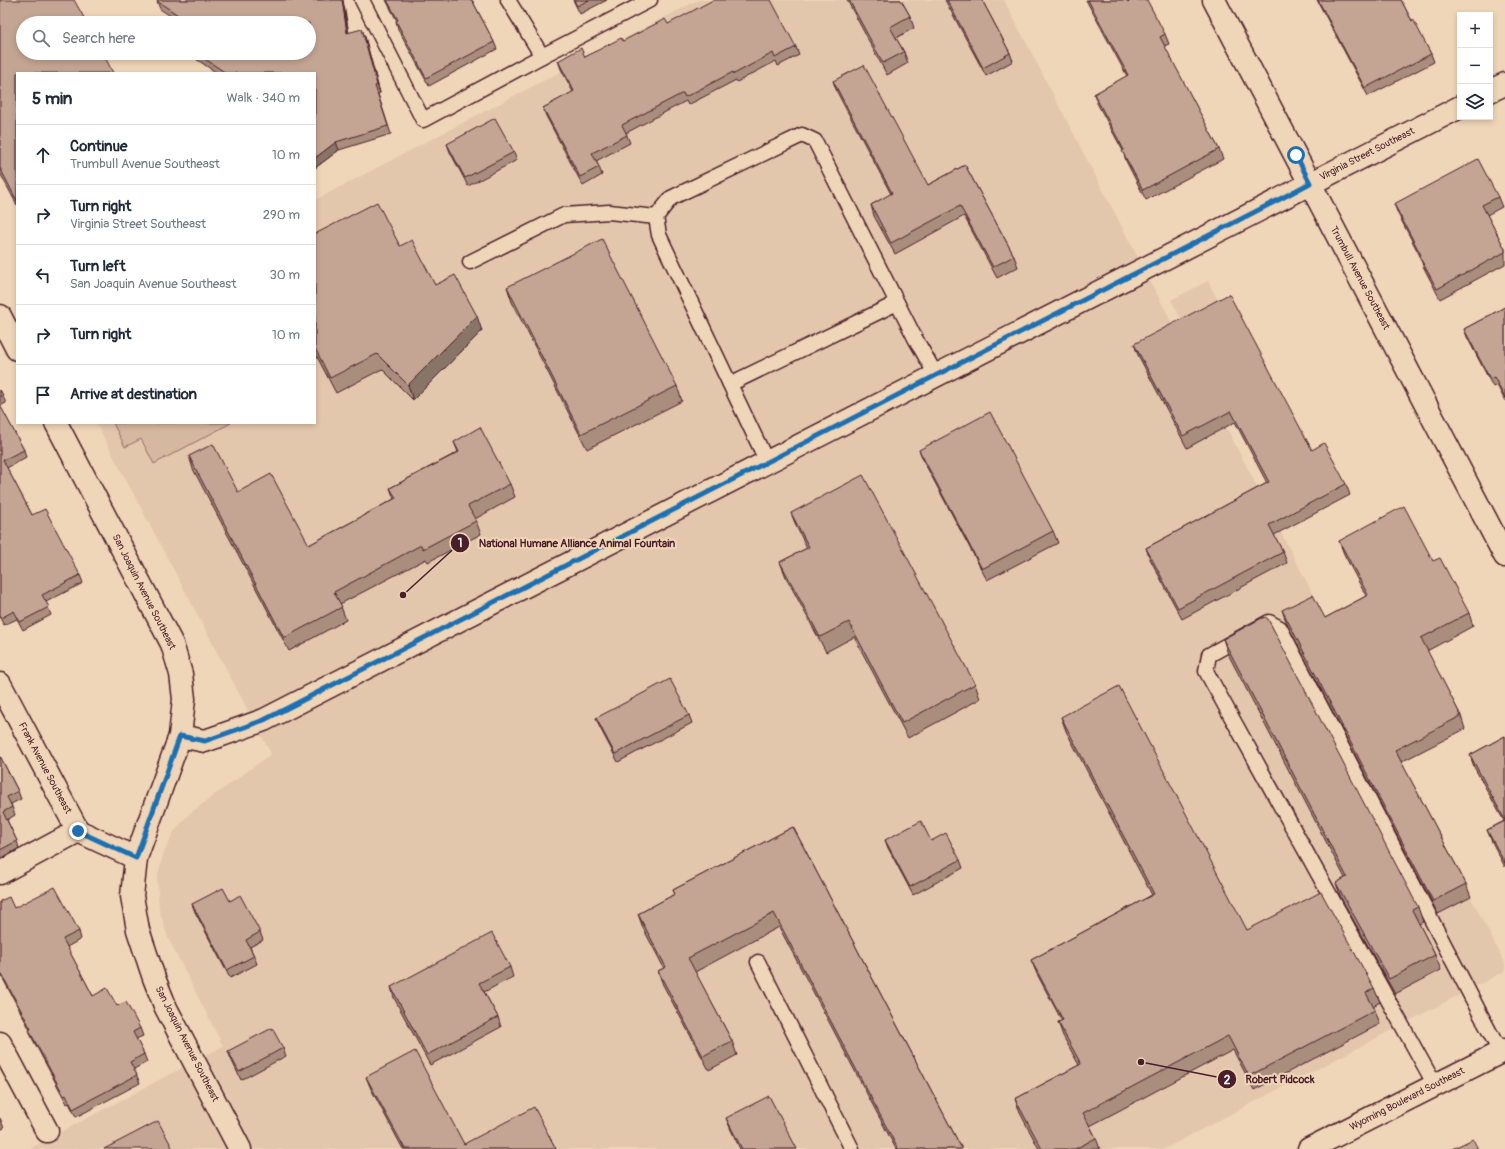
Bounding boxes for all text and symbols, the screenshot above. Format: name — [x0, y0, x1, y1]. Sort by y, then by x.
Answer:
map controls — [1457, 12, 1493, 120]
button: + — [1457, 12, 1493, 48]
search box — [16, 16, 316, 60]
icon: search — [30, 27, 52, 49]
text: Search here — [62, 29, 135, 48]
button: − — [1457, 48, 1493, 84]
button: layers — [1457, 84, 1493, 120]
text: 5 min — [32, 88, 72, 109]
text: Walk · 340 m — [226, 90, 300, 106]
street label: Virginia Street Southeast — [1318, 124, 1417, 183]
text: Continue — [70, 137, 128, 156]
icon: ahead — [32, 144, 54, 166]
route start — [1287, 146, 1305, 164]
text: 10 m — [272, 147, 300, 163]
text: Trumbull Avenue Southeast — [70, 156, 220, 172]
text: Turn right — [70, 197, 131, 216]
icon: right — [32, 204, 54, 226]
text: 290 m — [263, 207, 300, 223]
text: Virginia Street Southeast — [70, 216, 206, 232]
street label: Trumbull Avenue Southeast — [1328, 224, 1393, 333]
text: Turn left — [70, 257, 126, 276]
icon: left — [32, 264, 54, 286]
text: 30 m — [270, 267, 300, 283]
text: San Joaquin Avenue Southeast — [70, 276, 236, 292]
icon: right — [32, 324, 54, 346]
text: Turn right — [70, 325, 131, 344]
text: 10 m — [272, 327, 300, 343]
icon: arrive — [32, 384, 54, 406]
text: Arrive at destination — [70, 385, 197, 404]
street label: San Joaquin Avenue Southeast — [110, 532, 179, 653]
callout: National Humane Alliance Animal Fountain — [450, 532, 683, 555]
text: 1 — [458, 536, 462, 551]
text: National Humane Alliance Animal Fountain — [479, 537, 675, 550]
street label: Frank Avenue Southeast — [16, 720, 75, 817]
route end — [69, 822, 87, 840]
street label: San Joaquin Avenue Southeast — [153, 984, 222, 1105]
street label: Wyoming Boulevard Southeast — [1348, 1064, 1467, 1133]
callout: Robert Pidcock — [1217, 1068, 1322, 1091]
text: 2 — [1224, 1073, 1231, 1088]
text: Robert Pidcock — [1246, 1073, 1315, 1086]

